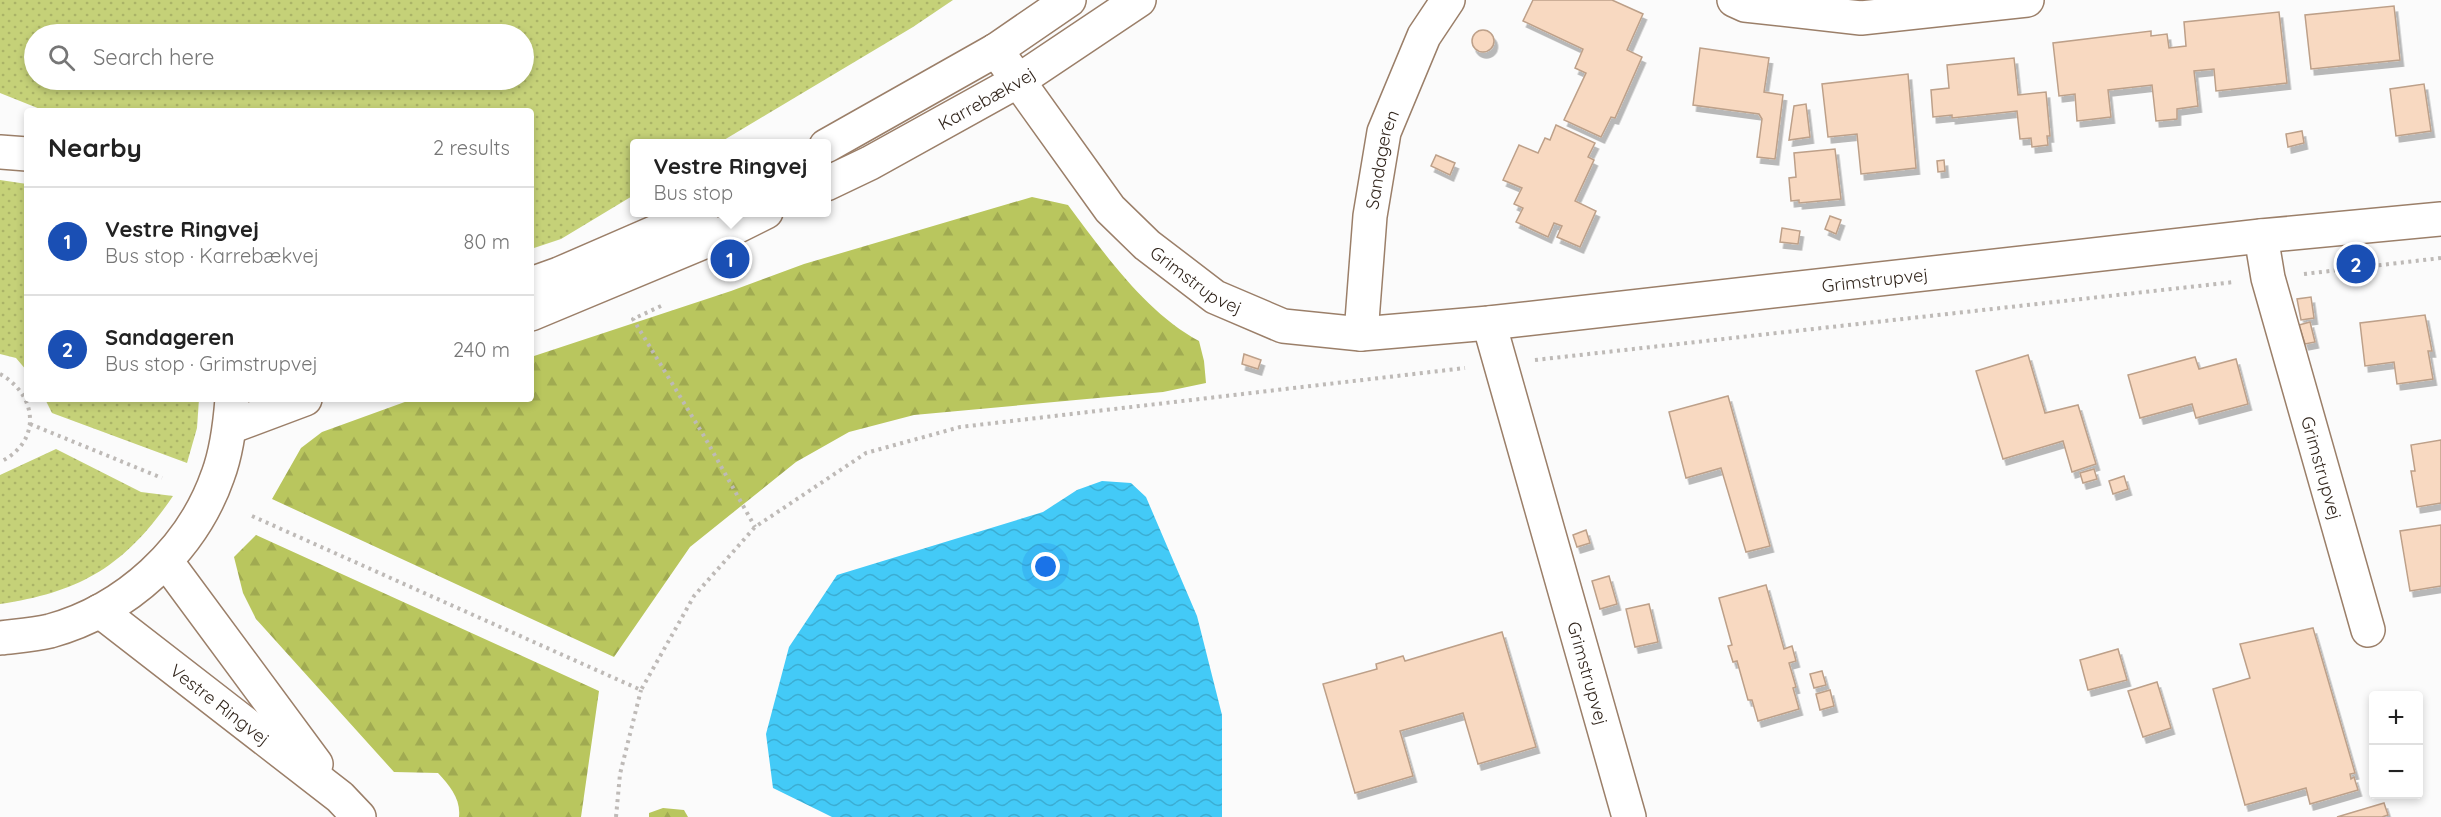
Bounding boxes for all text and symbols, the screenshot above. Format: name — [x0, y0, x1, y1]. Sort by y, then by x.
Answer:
search box — [24, 24, 534, 90]
icon: search — [45, 41, 78, 74]
text: Search here — [93, 43, 214, 71]
street label: Karrebækvej — [934, 61, 1039, 135]
street label: Sandageren — [1360, 106, 1404, 211]
text: Nearby — [48, 131, 142, 164]
text: 2 results — [433, 135, 510, 160]
popup — [630, 139, 831, 217]
text: Vestre Ringvej — [654, 152, 807, 180]
text: Bus stop — [654, 180, 733, 205]
text: Vestre Ringvej — [105, 215, 259, 243]
text: 1 — [64, 229, 71, 254]
text: 80 m — [464, 229, 510, 254]
pin: 1 — [710, 236, 750, 282]
street label: Grimstrupvej — [1146, 240, 1246, 319]
pin: 2 — [2336, 242, 2376, 286]
text: Bus stop · Karrebækvej — [105, 243, 319, 268]
street label: Grimstrupvej — [1821, 262, 1929, 297]
text: Sandageren — [105, 323, 234, 351]
text: 2 — [62, 337, 73, 362]
text: 240 m — [453, 337, 510, 362]
text: Bus stop · Grimstrupvej — [105, 351, 318, 376]
street label: Grimstrupvej — [2296, 413, 2348, 522]
your location — [1031, 552, 1060, 581]
street label: Grimstrupvej — [1563, 619, 1614, 728]
street label: Vestre Ringvej — [166, 658, 275, 750]
map controls — [2369, 691, 2423, 799]
button: + — [2369, 691, 2423, 745]
button: − — [2369, 745, 2423, 799]

